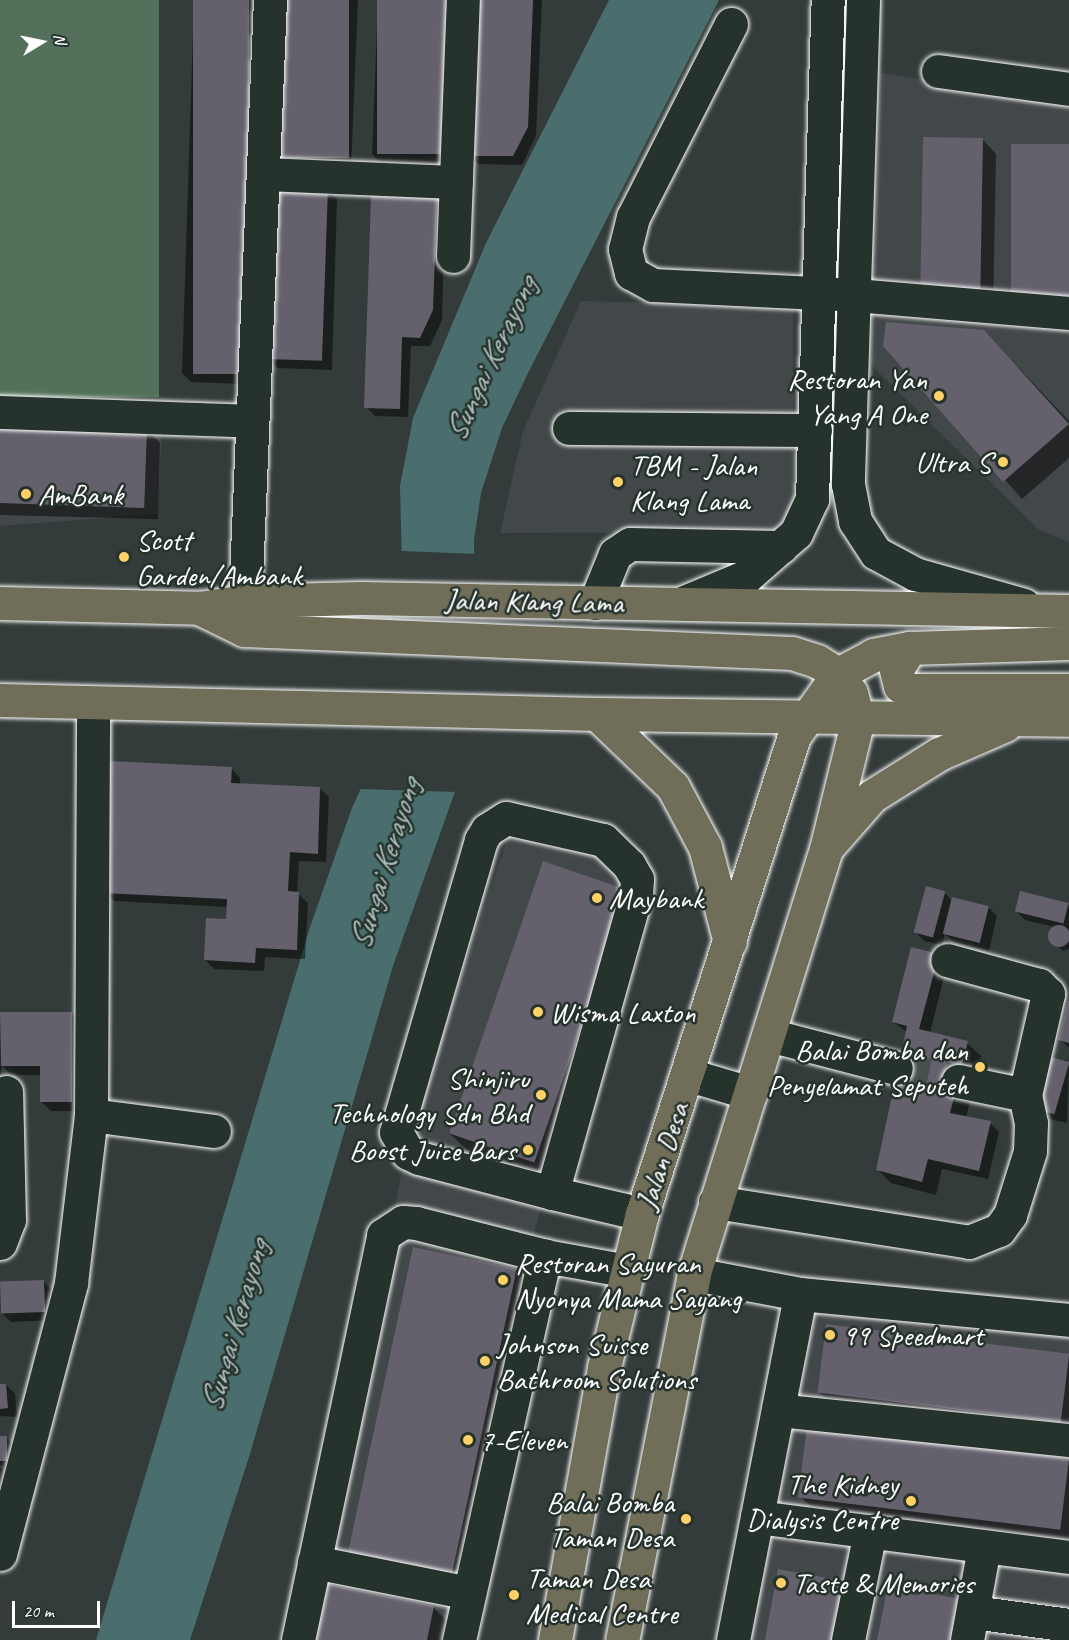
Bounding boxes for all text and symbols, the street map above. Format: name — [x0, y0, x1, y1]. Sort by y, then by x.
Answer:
north arrow — [12, 12, 72, 72]
text: N — [49, 32, 70, 45]
water label: Sungai Kerayong — [436, 271, 546, 447]
place label: Restoran Yan Yang A One — [787, 361, 927, 431]
marker: Restoran Yan Yang A One — [932, 389, 946, 403]
place label: Ultra S — [915, 444, 991, 480]
place label: TBM - Jalan Klang Lama — [630, 447, 757, 518]
marker: Ultra S — [996, 455, 1010, 469]
marker: TBM - Jalan Klang Lama — [611, 475, 625, 489]
place label: AmBank — [38, 476, 123, 512]
marker: AmBank — [19, 487, 33, 501]
place label: Scott Garden/Ambank — [136, 522, 302, 592]
marker: Scott Garden/Ambank — [117, 550, 131, 564]
street label: Jalan Klang Lama — [444, 581, 624, 621]
water label: Sungai Kerayong — [341, 774, 429, 954]
place label: Maybank — [609, 880, 703, 916]
marker: Maybank — [590, 891, 604, 905]
place label: Wisma Laxton — [550, 994, 696, 1030]
marker: Wisma Laxton — [531, 1005, 545, 1019]
place label: Balai Bomba dan Penyelamat Seputeh — [768, 1032, 968, 1102]
place label: Shinjiru Technology Sdn Bhd — [328, 1060, 529, 1130]
marker: Balai Bomba dan Penyelamat Seputeh — [973, 1060, 987, 1074]
marker: Shinjiru Technology Sdn Bhd — [534, 1088, 548, 1102]
street label: Jalan Desa — [628, 1098, 696, 1214]
place label: Boost Juice Bars — [349, 1132, 516, 1168]
marker: Boost Juice Bars — [521, 1143, 535, 1157]
water label: Sungai Kerayong — [192, 1236, 278, 1416]
place label: Restoran Sayuran Nyonya Mama Sayang — [515, 1245, 741, 1316]
marker: Restoran Sayuran Nyonya Mama Sayang — [496, 1273, 510, 1287]
place label: 99 Speedmart — [842, 1317, 983, 1353]
place label: Johnson Suisse Bathroom Solutions — [497, 1326, 696, 1396]
marker: 99 Speedmart — [823, 1328, 837, 1342]
marker: Johnson Suisse Bathroom Solutions — [478, 1354, 492, 1368]
place label: 7-Eleven — [480, 1422, 567, 1458]
marker: 7-Eleven — [461, 1433, 475, 1447]
place label: The Kidney Dialysis Centre — [746, 1466, 898, 1537]
place label: Balai Bomba Taman Desa — [547, 1484, 674, 1555]
marker: The Kidney Dialysis Centre — [902, 1492, 920, 1510]
marker: Balai Bomba Taman Desa — [679, 1512, 693, 1526]
place label: Taman Desa Medical Centre — [526, 1560, 678, 1630]
place label: Taste & Memories — [793, 1565, 974, 1601]
marker: Taste & Memories — [774, 1576, 788, 1590]
marker: Taman Desa Medical Centre — [507, 1588, 521, 1602]
scale bar — [15, 1589, 104, 1627]
text: 20 m — [23, 1600, 54, 1622]

